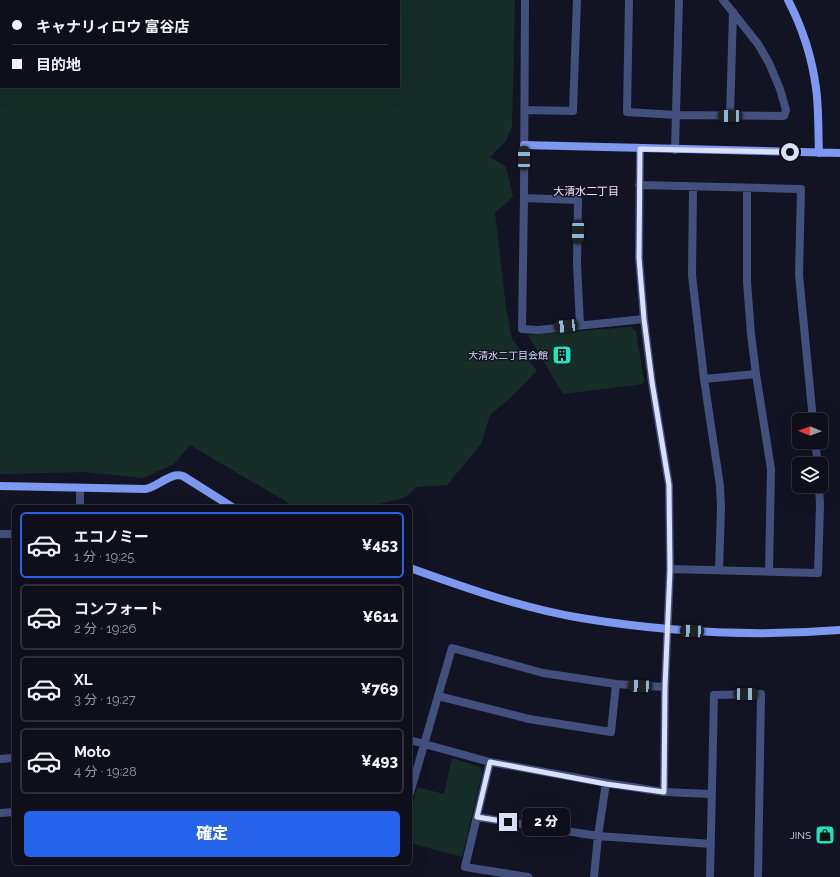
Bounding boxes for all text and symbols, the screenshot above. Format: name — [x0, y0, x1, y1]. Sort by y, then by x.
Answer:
text: キャナリィロウ 富谷店 — [36, 18, 190, 36]
text: 目的地 — [36, 56, 81, 74]
car — [718, 110, 742, 122]
route start — [781, 143, 799, 161]
car — [518, 146, 530, 170]
district label: 大清水二丁目 — [553, 185, 619, 198]
car — [572, 220, 584, 244]
car — [553, 319, 579, 333]
building icon: 大清水二丁目会館 — [551, 344, 573, 366]
place label: 大清水二丁目会館 — [468, 350, 548, 361]
north arrow — [792, 413, 828, 449]
map controls — [792, 413, 828, 493]
button: layers — [792, 457, 828, 493]
icon: car — [26, 527, 62, 563]
text: エコノミー — [74, 528, 149, 546]
text: ¥453 — [362, 536, 398, 554]
text: 1 分 · 19:25 — [74, 549, 134, 564]
icon: car — [26, 599, 62, 635]
text: コンフォート — [74, 600, 164, 618]
text: ¥611 — [362, 608, 398, 626]
text: 2 分 · 19:26 — [74, 621, 136, 636]
car — [680, 624, 704, 638]
icon: car — [26, 671, 62, 707]
text: XL — [74, 671, 92, 689]
car — [628, 679, 652, 693]
text: ¥769 — [361, 680, 398, 698]
car — [734, 688, 758, 700]
text: 3 分 · 19:27 — [74, 692, 136, 707]
icon: car — [26, 743, 62, 779]
text: Moto — [74, 743, 111, 761]
text: ¥493 — [361, 752, 398, 770]
text: 4 分 · 19:28 — [74, 764, 137, 779]
callout: 2 分 — [522, 808, 570, 836]
button: 確定 — [24, 811, 400, 857]
route end — [499, 813, 517, 831]
text: 2 分 — [534, 814, 558, 829]
shop icon: JINS — [814, 824, 836, 846]
place label: JINS — [790, 830, 811, 841]

